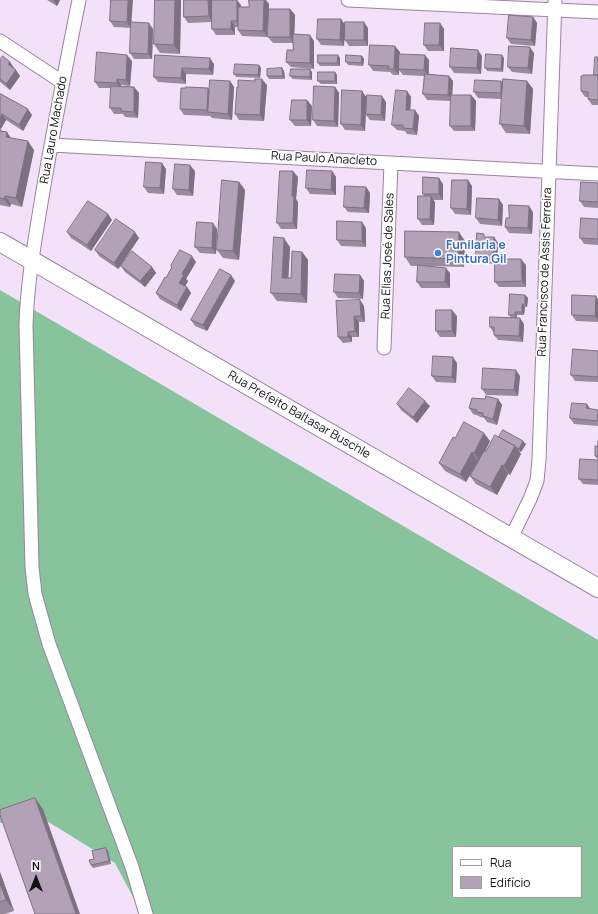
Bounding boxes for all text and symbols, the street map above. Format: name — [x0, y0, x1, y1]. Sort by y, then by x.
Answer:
street label: Rua Lauro Machado — [37, 75, 71, 185]
street label: Rua Paulo Anacleto — [271, 149, 377, 169]
street label: Rua Francisco de Assis Ferreira — [535, 187, 555, 357]
street label: Rua Elias José de Sales — [379, 192, 397, 320]
place label: Funilaria e Pintura Gil — [446, 239, 507, 267]
marker: Funilaria e Pintura Gil — [433, 248, 443, 258]
street label: Rua Prefeito Baltasar Buschle — [225, 368, 373, 462]
legend — [452, 846, 582, 898]
text: Rua — [490, 854, 511, 871]
north arrow — [16, 858, 56, 898]
text: N — [32, 858, 40, 873]
text: Edifício — [490, 874, 530, 891]

